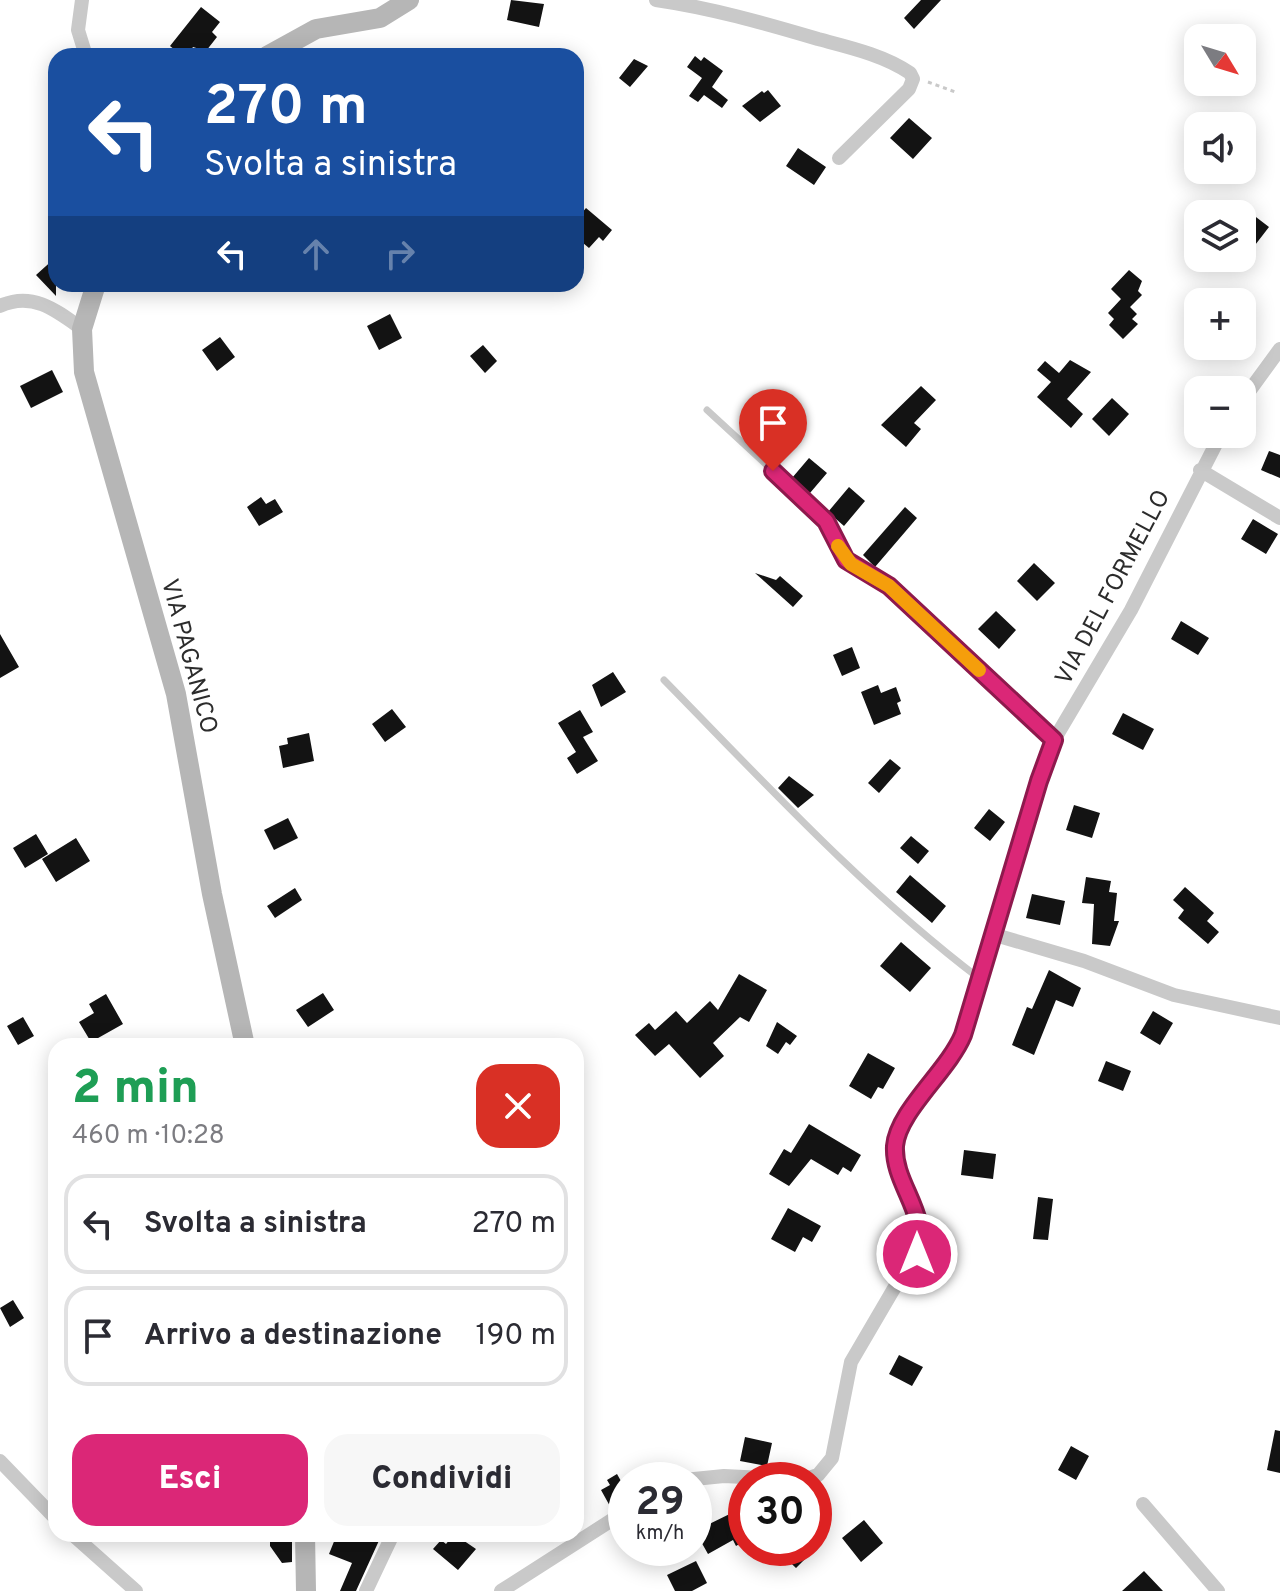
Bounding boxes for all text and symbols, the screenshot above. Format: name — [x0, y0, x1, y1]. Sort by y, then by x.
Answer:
north arrow — [1184, 24, 1256, 96]
map controls — [1184, 24, 1256, 448]
text: 270 m — [204, 74, 368, 144]
icon: left — [72, 80, 176, 184]
button: sound — [1184, 112, 1256, 184]
text: Svolta a sinistra — [204, 143, 457, 189]
button: layers — [1184, 200, 1256, 272]
icon: left — [210, 232, 254, 276]
icon: ahead — [294, 232, 338, 276]
icon: right — [378, 232, 422, 276]
button: + — [1184, 288, 1256, 360]
button: − — [1184, 376, 1256, 448]
pin — [739, 389, 807, 471]
icon: arrive — [751, 401, 795, 445]
street label: VIA DEL FORMELLO — [1050, 485, 1178, 691]
street label: VIA PAGANICO — [153, 576, 223, 737]
text: 2 min — [72, 1060, 199, 1120]
button: close — [476, 1064, 560, 1148]
text: 460 m · 10:28 — [72, 1120, 225, 1153]
icon: left — [76, 1202, 120, 1246]
text: Svolta a sinistra — [144, 1206, 367, 1243]
text: 270 m — [471, 1206, 556, 1243]
position arrow — [875, 1212, 959, 1296]
icon: arrive — [76, 1314, 120, 1358]
text: Arrivo a destinazione — [144, 1318, 442, 1355]
text: 190 m — [475, 1318, 556, 1355]
button: Esci — [72, 1434, 308, 1526]
button: Condividi — [324, 1434, 560, 1526]
speed limit sign: 30 — [728, 1462, 832, 1566]
text: 29 — [635, 1479, 685, 1529]
text: km/h — [636, 1521, 684, 1547]

